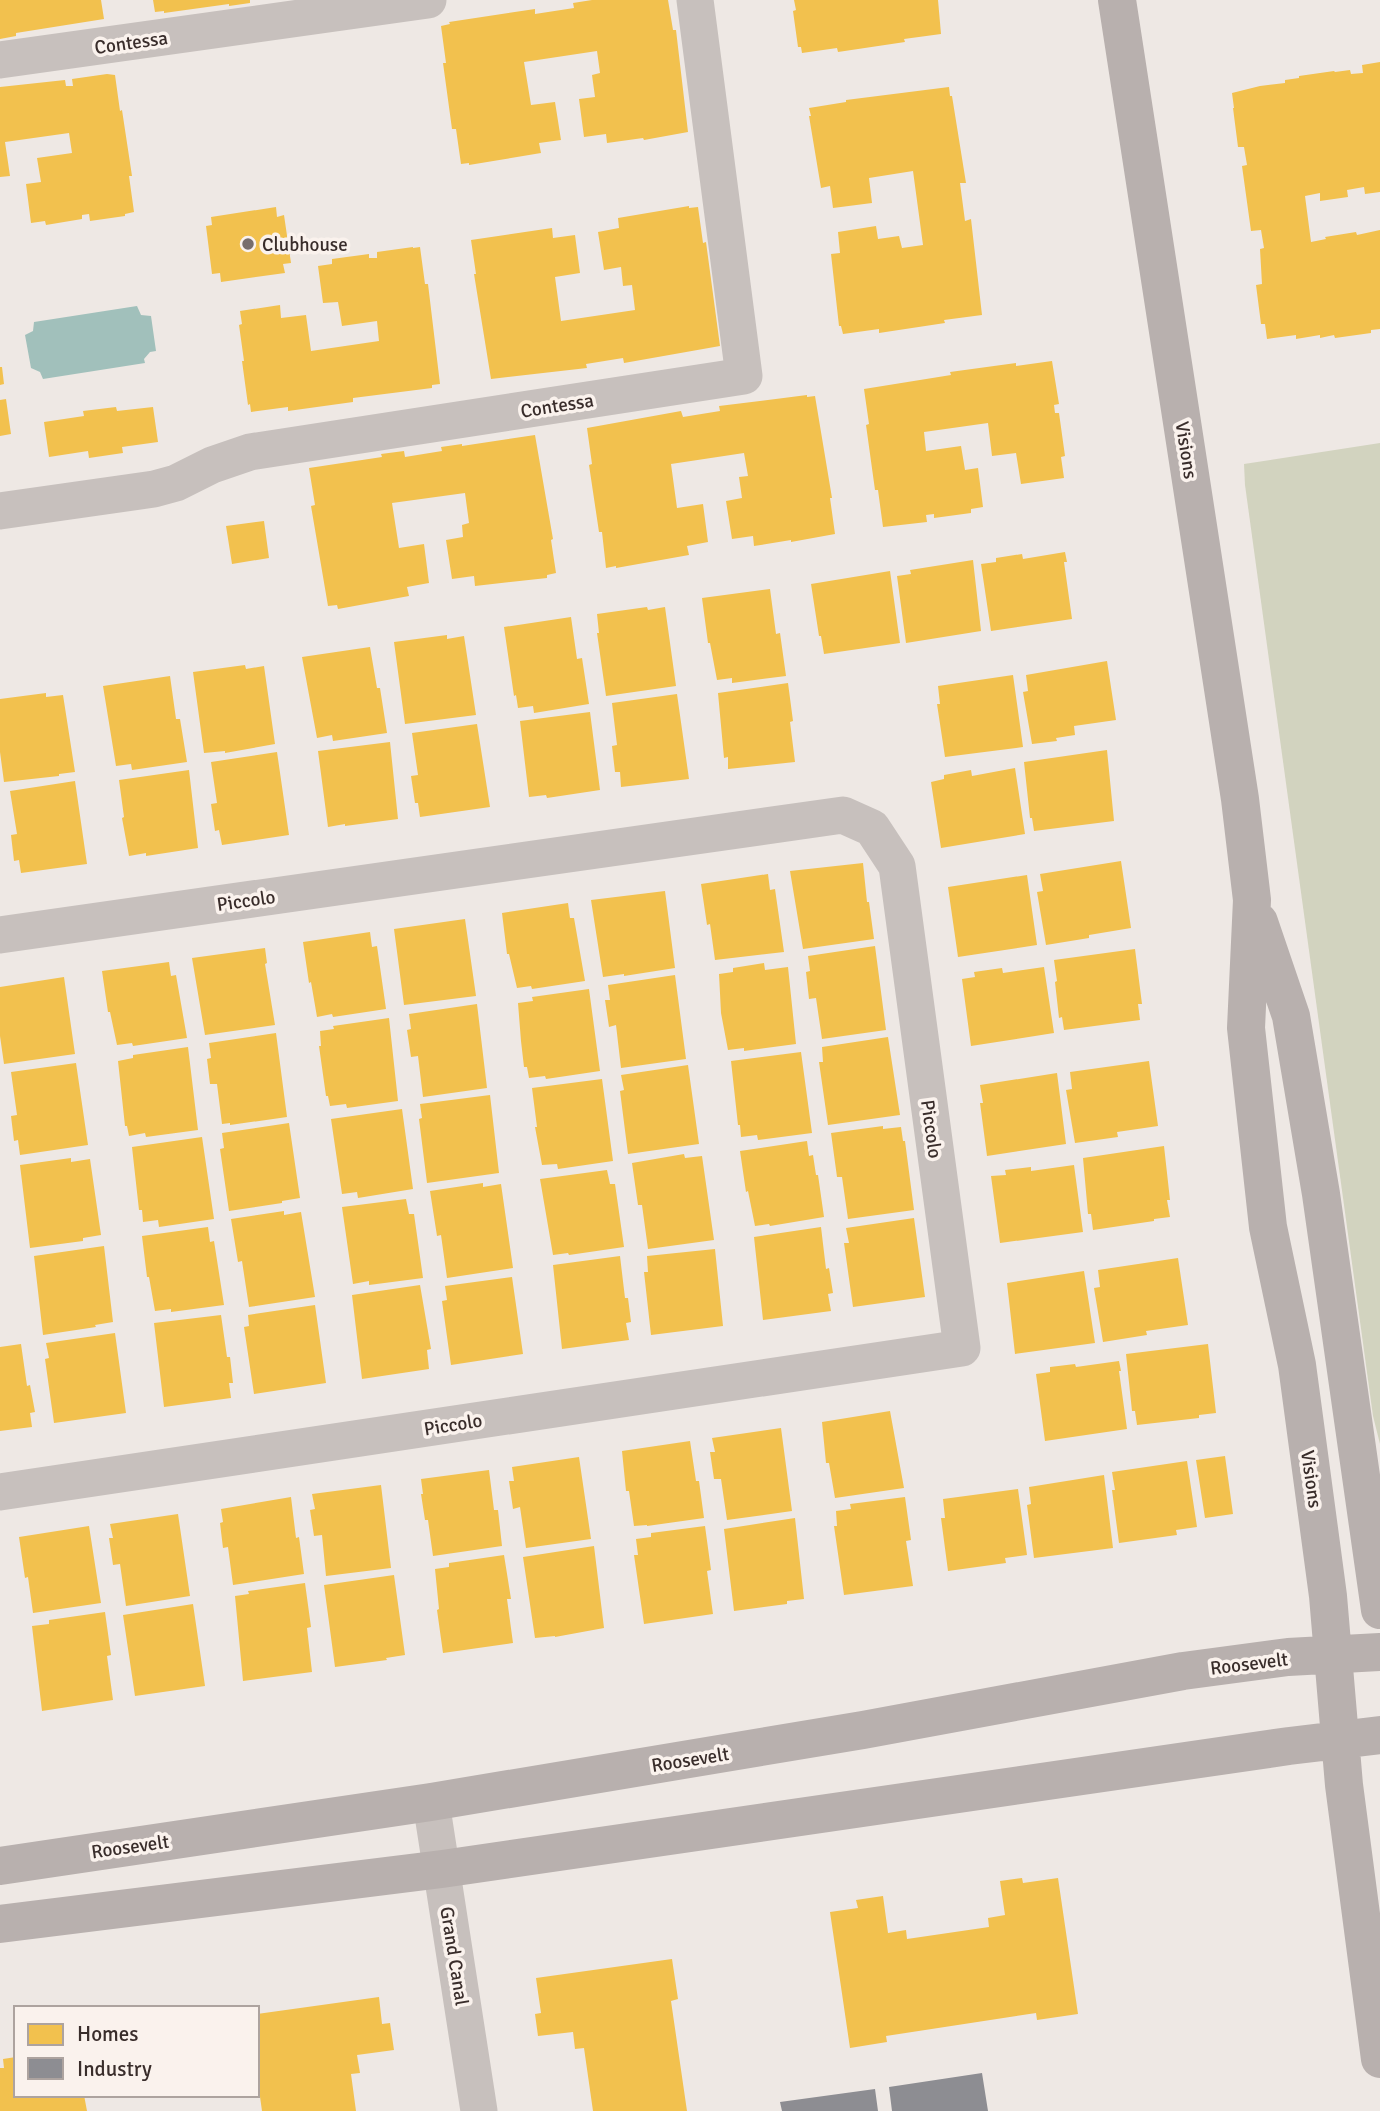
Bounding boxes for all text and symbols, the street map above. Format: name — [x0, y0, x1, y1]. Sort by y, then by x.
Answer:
street label: Contessa — [93, 26, 169, 60]
place label: Clubhouse — [262, 233, 348, 257]
marker: Clubhouse — [240, 236, 256, 252]
street label: Contessa — [519, 388, 595, 424]
street label: Visions — [1170, 420, 1202, 481]
street label: Piccolo — [215, 885, 277, 917]
street label: Piccolo — [915, 1098, 947, 1160]
street label: Piccolo — [422, 1409, 484, 1441]
street label: Visions — [1295, 1449, 1327, 1510]
street label: Roosevelt — [1209, 1647, 1290, 1681]
street label: Roosevelt — [650, 1742, 731, 1778]
street label: Roosevelt — [90, 1830, 171, 1864]
street label: Grand Canal — [434, 1905, 474, 2007]
legend — [14, 2006, 259, 2097]
text: Homes — [77, 2021, 139, 2047]
text: Industry — [77, 2056, 152, 2082]

